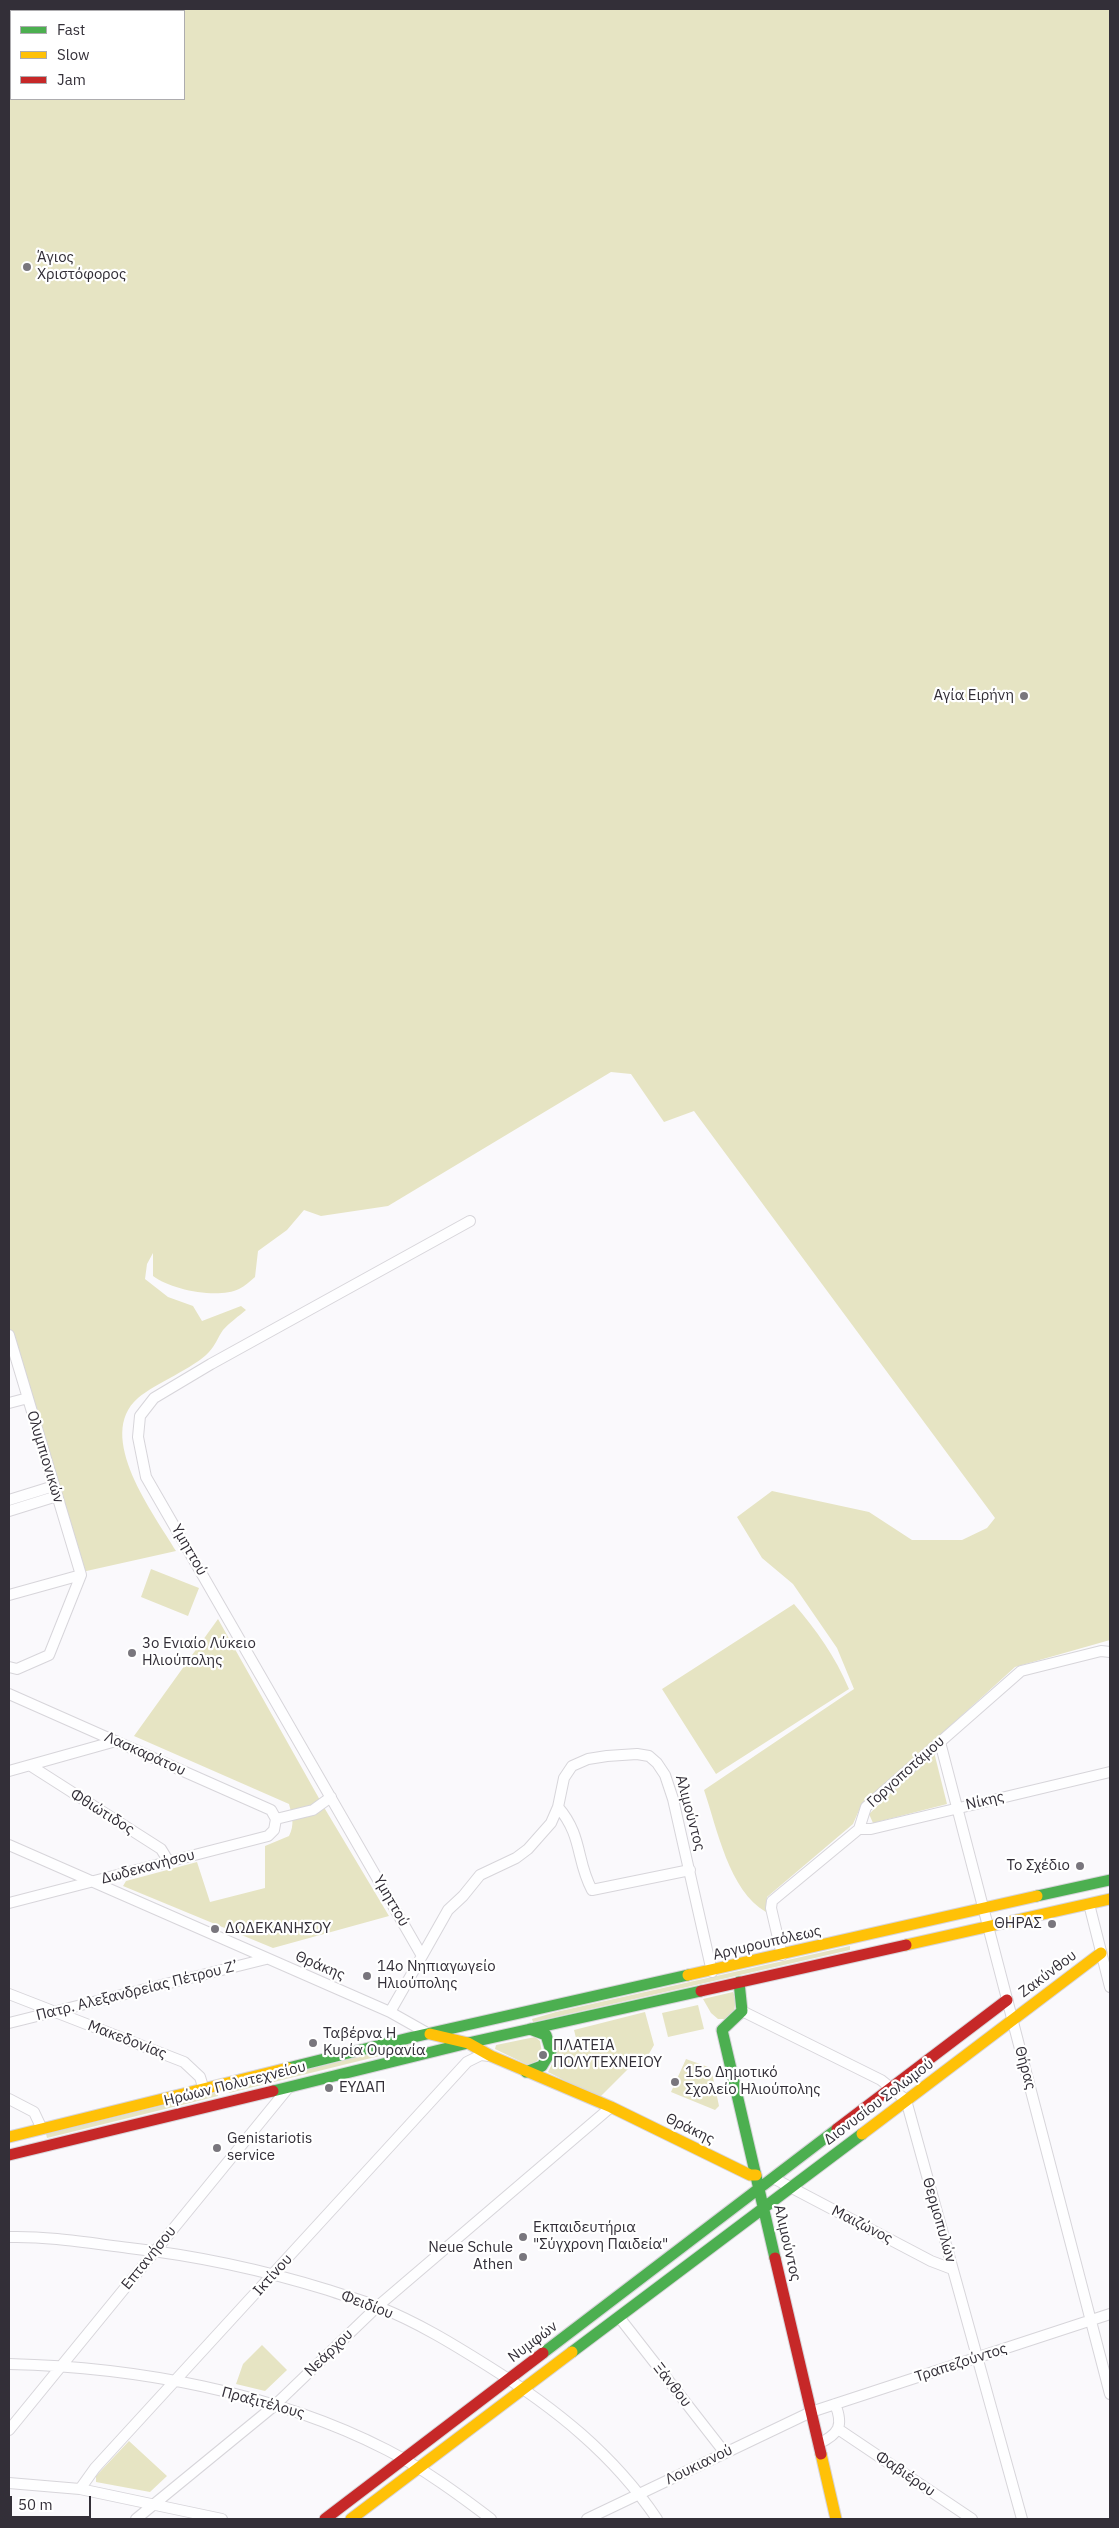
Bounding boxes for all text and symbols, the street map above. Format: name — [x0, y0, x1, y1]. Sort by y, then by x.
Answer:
legend — [10, 10, 185, 100]
text: Fast — [57, 20, 85, 39]
text: Slow — [57, 45, 90, 64]
text: Jam — [57, 70, 86, 89]
place label: Άγιος Χριστόφορος — [37, 249, 126, 284]
marker: Άγιος Χριστόφορος — [21, 261, 33, 273]
place label: Αγία Ειρήνη — [933, 687, 1014, 705]
marker: Αγία Ειρήνη — [1018, 690, 1030, 702]
street label: Ολυμπιονικών — [22, 1409, 68, 1505]
street label: Υμηττού — [167, 1521, 211, 1579]
place label: 3ο Ενιαίο Λύκειο Ηλιούπολης — [142, 1635, 256, 1670]
marker: 3ο Ενιαίο Λύκειο Ηλιούπολης — [126, 1647, 138, 1659]
street label: Λασκαράτου — [102, 1728, 188, 1780]
street label: Γοργοποτάμου — [864, 1732, 948, 1812]
street label: Αλιμούντος — [671, 1773, 709, 1853]
street label: Φθιώτιδος — [67, 1785, 137, 1839]
street label: Νίκης — [964, 1788, 1006, 1814]
street label: Δωδεκανήσου — [99, 1846, 197, 1888]
place label: Το Σχέδιο — [1006, 1857, 1070, 1875]
marker: Το Σχέδιο — [1074, 1860, 1086, 1872]
street label: Υμηττού — [369, 1872, 413, 1930]
place label: ΘΗΡΑΣ — [994, 1915, 1042, 1933]
marker: ΘΗΡΑΣ — [1046, 1918, 1058, 1930]
place label: ΔΩΔΕΚΑΝΗΣΟΥ — [225, 1920, 331, 1938]
street label: Αργυρουπόλεως — [711, 1922, 823, 1964]
marker: ΔΩΔΕΚΑΝΗΣΟΥ — [209, 1923, 221, 1935]
street label: Ζακύνθου — [1016, 1946, 1080, 2002]
street label: Θράκης — [292, 1947, 348, 1985]
street label: Πατρ. Αλεξανδρείας Πέτρου Ζ’ — [34, 1957, 240, 2025]
place label: 14ο Νηπιαγωγείο Ηλιούπολης — [377, 1958, 496, 1993]
marker: 14ο Νηπιαγωγείο Ηλιούπολης — [361, 1970, 373, 1982]
street label: Μακεδονίας — [85, 2017, 169, 2063]
place label: Ταβέρνα Η Κυρία Ουρανία — [323, 2025, 426, 2060]
marker: Ταβέρνα Η Κυρία Ουρανία — [307, 2037, 319, 2049]
place label: ΠΛΑΤΕΙΑ ΠΟΛΥΤΕΧΝΕΙΟΥ — [553, 2037, 662, 2072]
street label: Θήρας — [1011, 2044, 1039, 2092]
marker: ΠΛΑΤΕΙΑ ΠΟΛΥΤΕΧΝΕΙΟΥ — [537, 2049, 549, 2061]
street label: Διονυσίου Σολωμού — [821, 2055, 937, 2149]
street label: Ηρώων Πολυτεχνείου — [162, 2058, 308, 2110]
place label: 15ο Δημοτικό Σχολείο Ηλιούπολης — [685, 2064, 821, 2099]
marker: 15ο Δημοτικό Σχολείο Ηλιούπολης — [669, 2076, 681, 2088]
place label: ΕΥΔΑΠ — [339, 2079, 385, 2097]
marker: ΕΥΔΑΠ — [323, 2082, 335, 2094]
street label: Θράκης — [663, 2109, 717, 2149]
place label: Genistariotis service — [227, 2130, 312, 2165]
marker: Genistariotis service — [211, 2142, 223, 2154]
street label: Θερμοπυλών — [918, 2175, 960, 2265]
street label: Μαιζώνος — [828, 2202, 896, 2248]
street label: Αλιμούντος — [769, 2203, 805, 2283]
place label: Εκπαιδευτήρια "Σύγχρονη Παιδεία" — [533, 2219, 668, 2254]
street label: Επτανήσου — [118, 2223, 180, 2293]
marker: Εκπαιδευτήρια "Σύγχρονη Παιδεία" — [517, 2231, 529, 2243]
place label: Neue Schule Athen — [428, 2239, 513, 2274]
street label: Ικτίνου — [250, 2250, 296, 2300]
marker: Neue Schule Athen — [517, 2251, 529, 2263]
street label: Φειδίου — [338, 2287, 396, 2323]
street label: Νυμφών — [505, 2318, 561, 2366]
street label: Νεάρχου — [301, 2326, 357, 2380]
street label: Τραπεζούντος — [913, 2340, 1009, 2386]
street label: Ξάνθου — [649, 2359, 695, 2411]
street label: Πραξιτέλους — [219, 2383, 307, 2423]
street label: Λουκιανού — [662, 2441, 736, 2489]
street label: Φαβιέρου — [872, 2447, 938, 2501]
scale bar — [12, 2486, 94, 2518]
text: 50 m — [18, 2495, 53, 2514]

